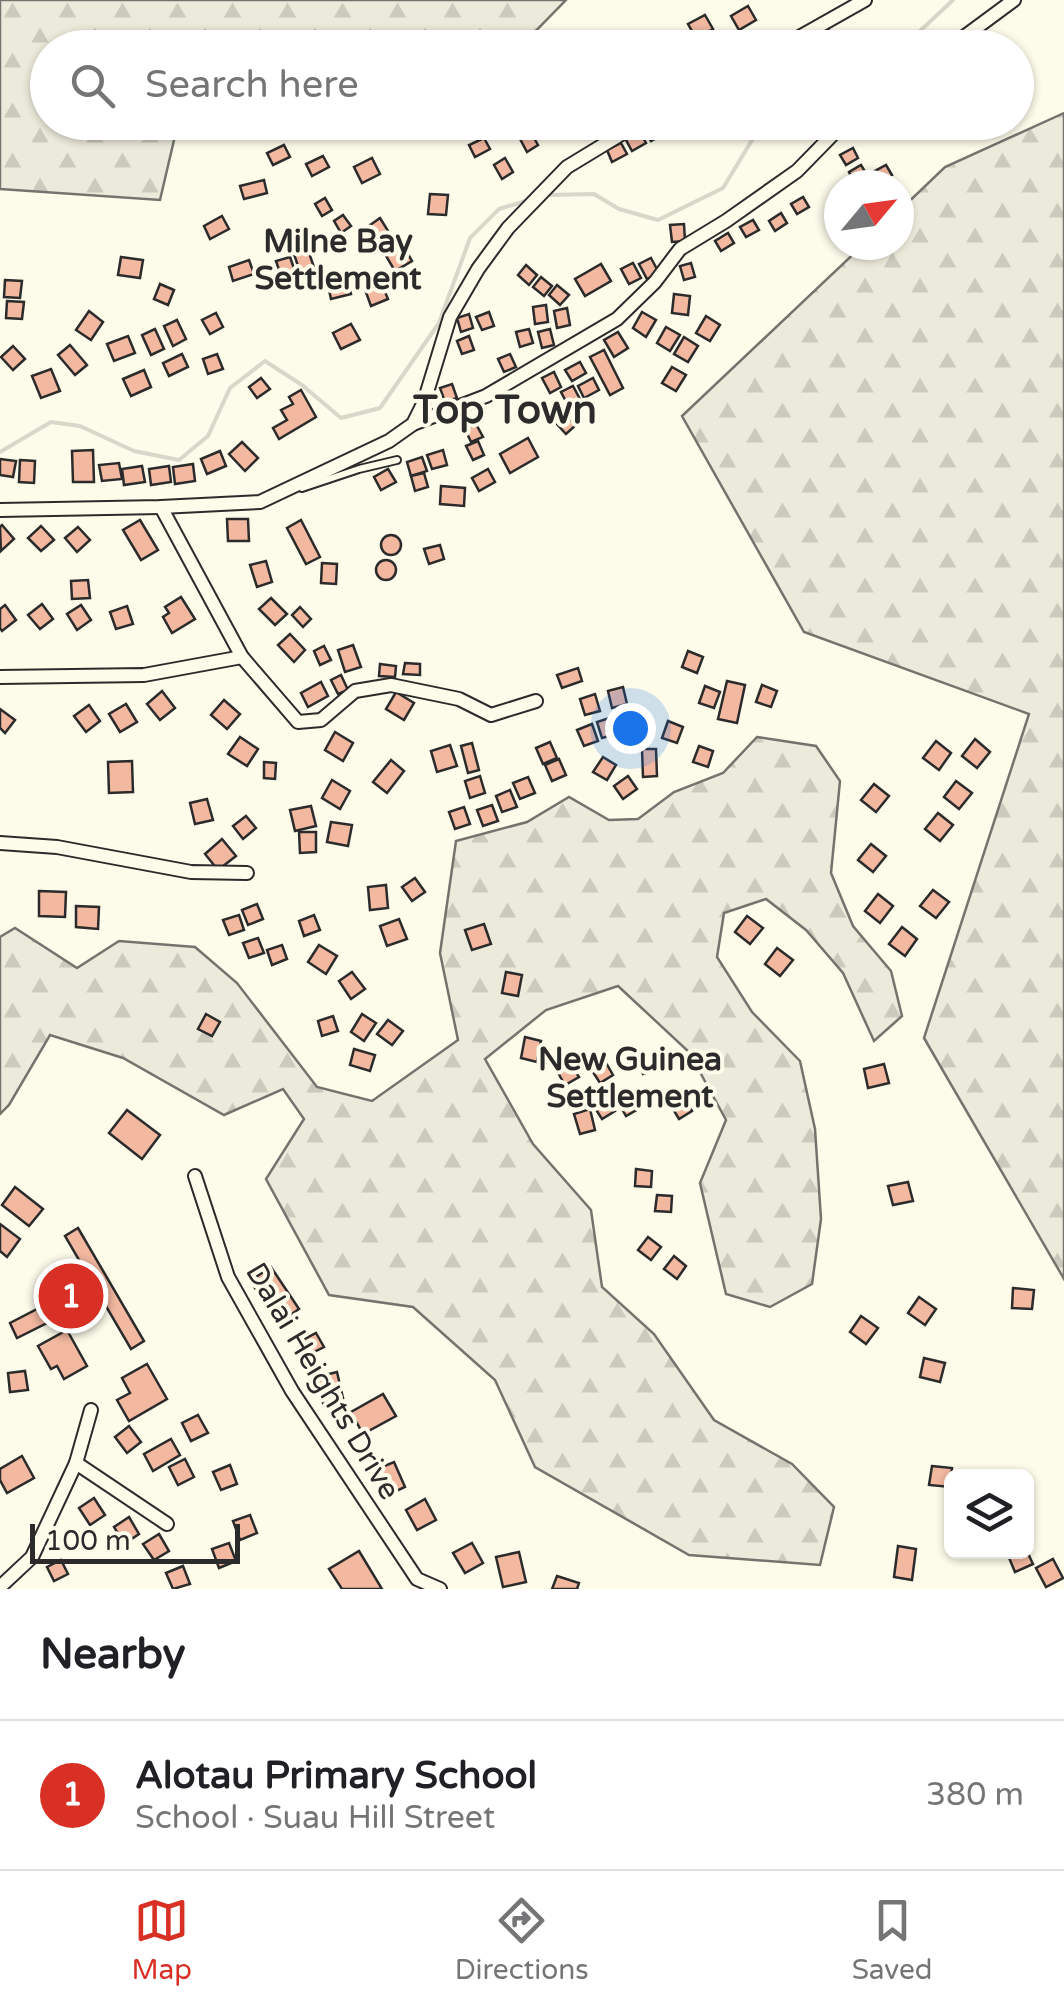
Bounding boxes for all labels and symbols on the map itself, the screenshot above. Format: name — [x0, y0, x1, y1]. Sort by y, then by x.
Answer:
north arrow — [824, 170, 914, 260]
district label: Milne Bay Settlement — [254, 223, 422, 298]
district label: Top Town — [412, 386, 597, 434]
your location — [605, 703, 656, 754]
district label: New Guinea Settlement — [538, 1041, 722, 1116]
street label: Dalai Heights Drive — [237, 1256, 408, 1506]
pin: 1 — [38, 1258, 104, 1334]
scale bar — [30, 1519, 240, 1564]

